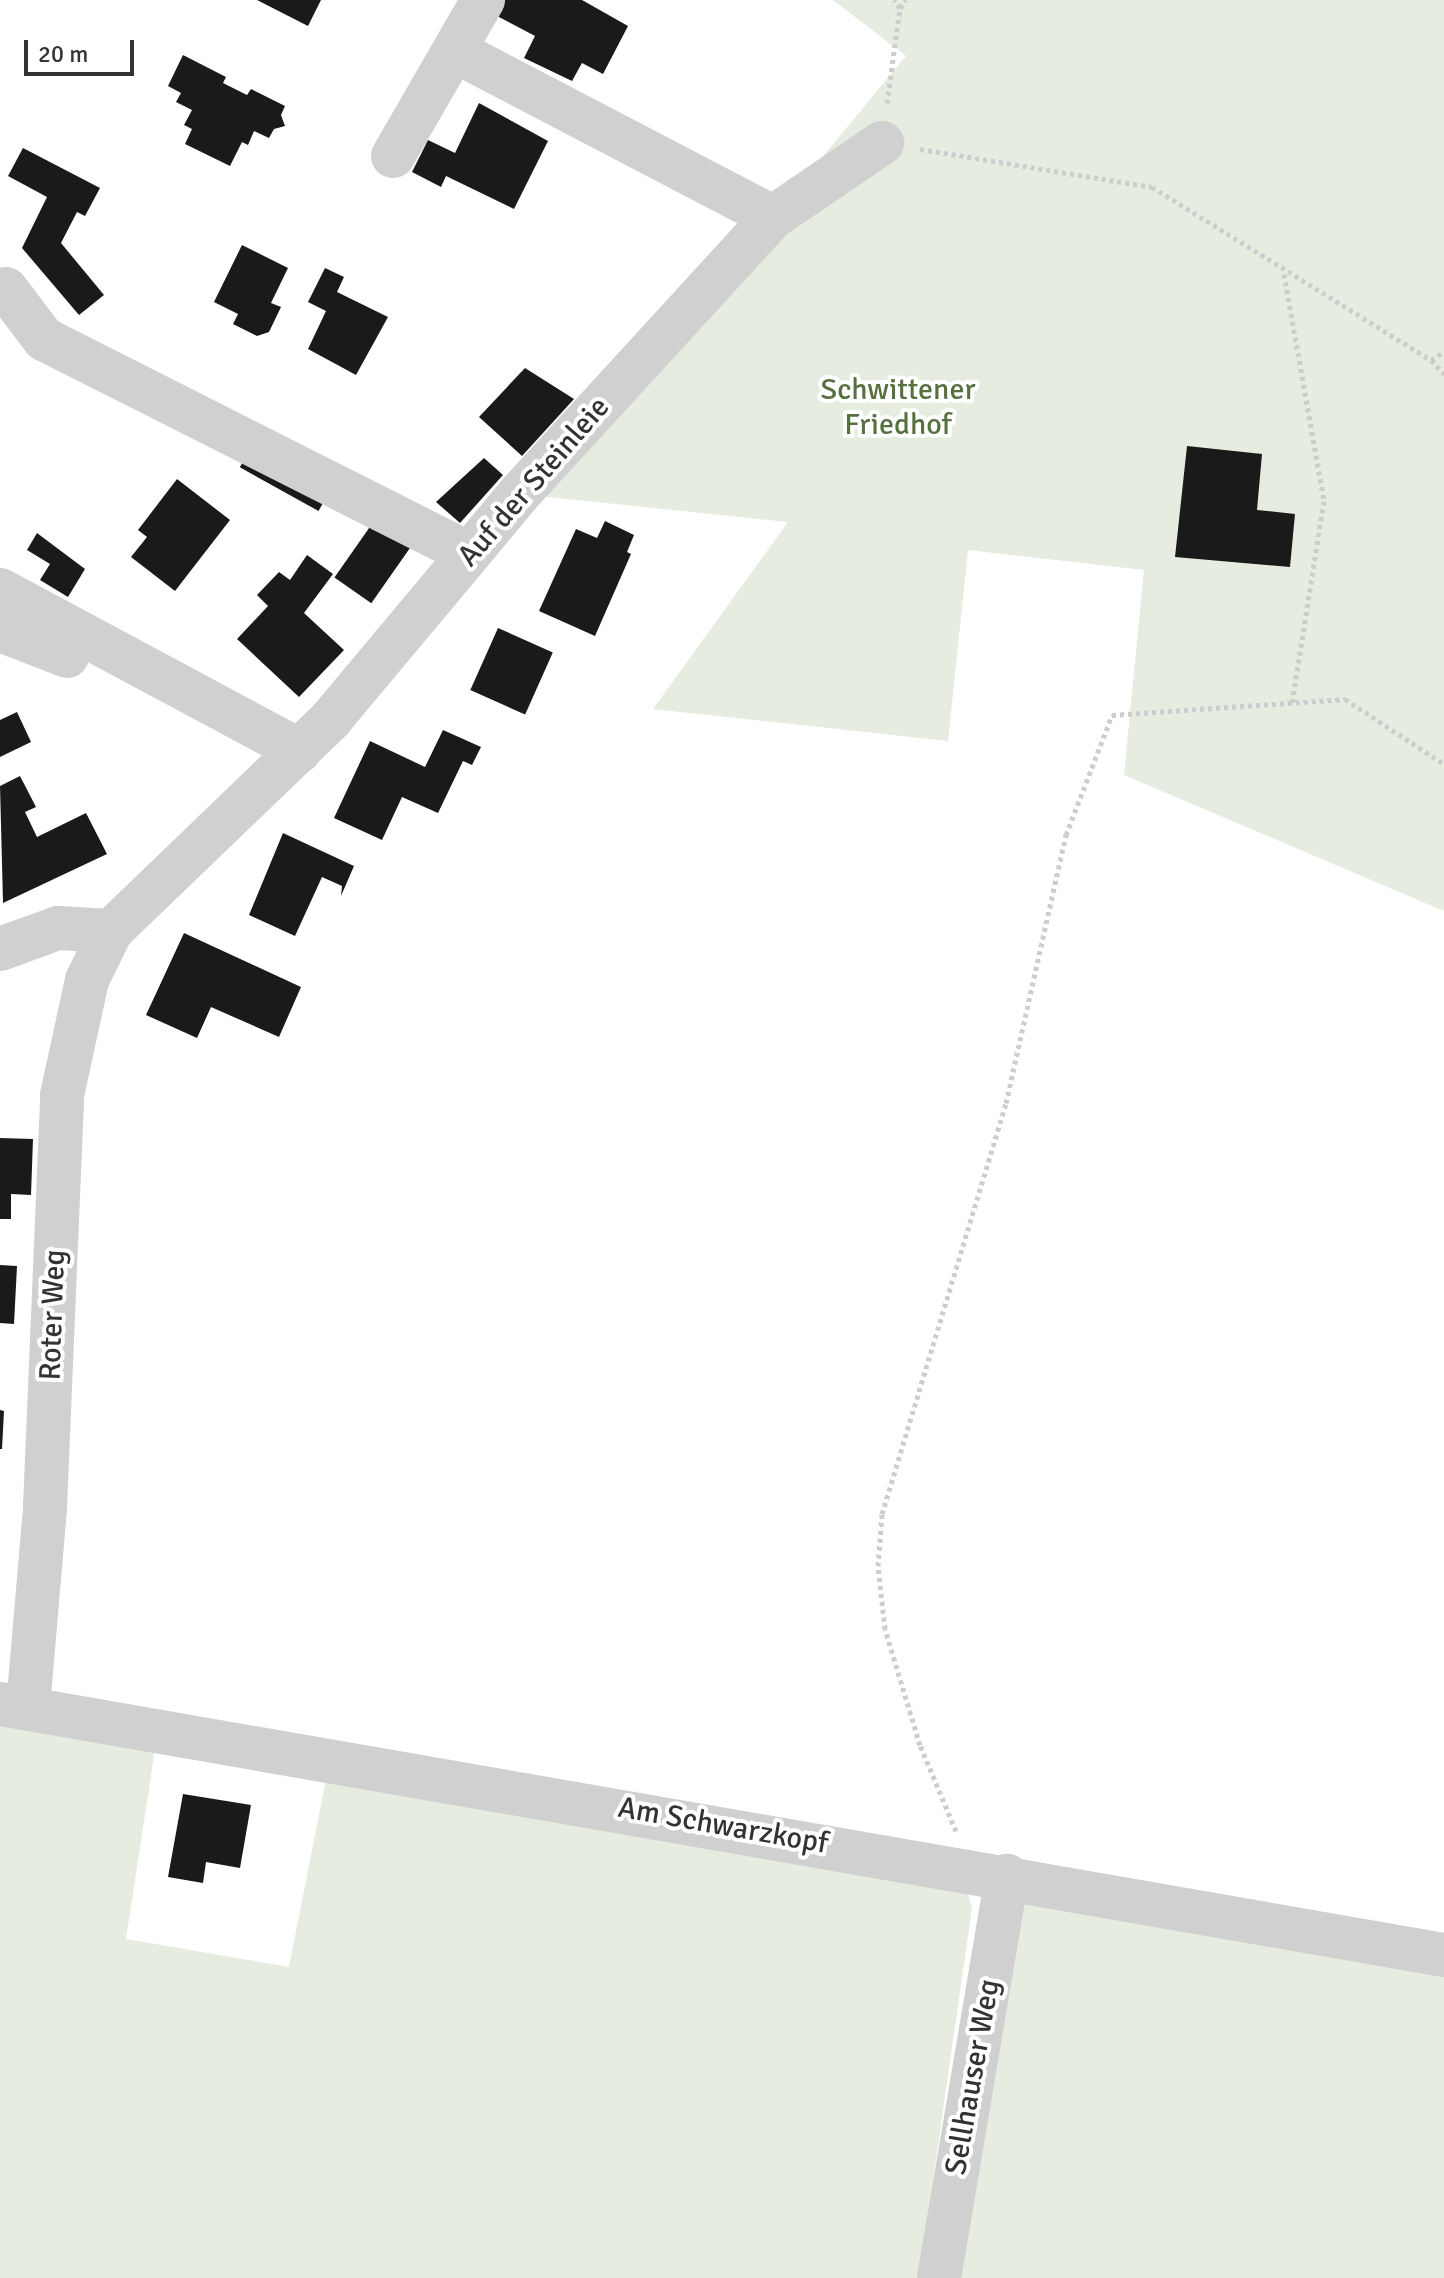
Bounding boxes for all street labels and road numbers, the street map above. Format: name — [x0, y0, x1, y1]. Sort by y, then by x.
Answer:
street label: Auf der Steinleie — [451, 390, 617, 574]
street label: Roter Weg — [33, 1249, 73, 1381]
street label: Am Schwarzkopf — [615, 1790, 831, 1862]
street label: Sellhauser Weg — [938, 1976, 1008, 2178]

